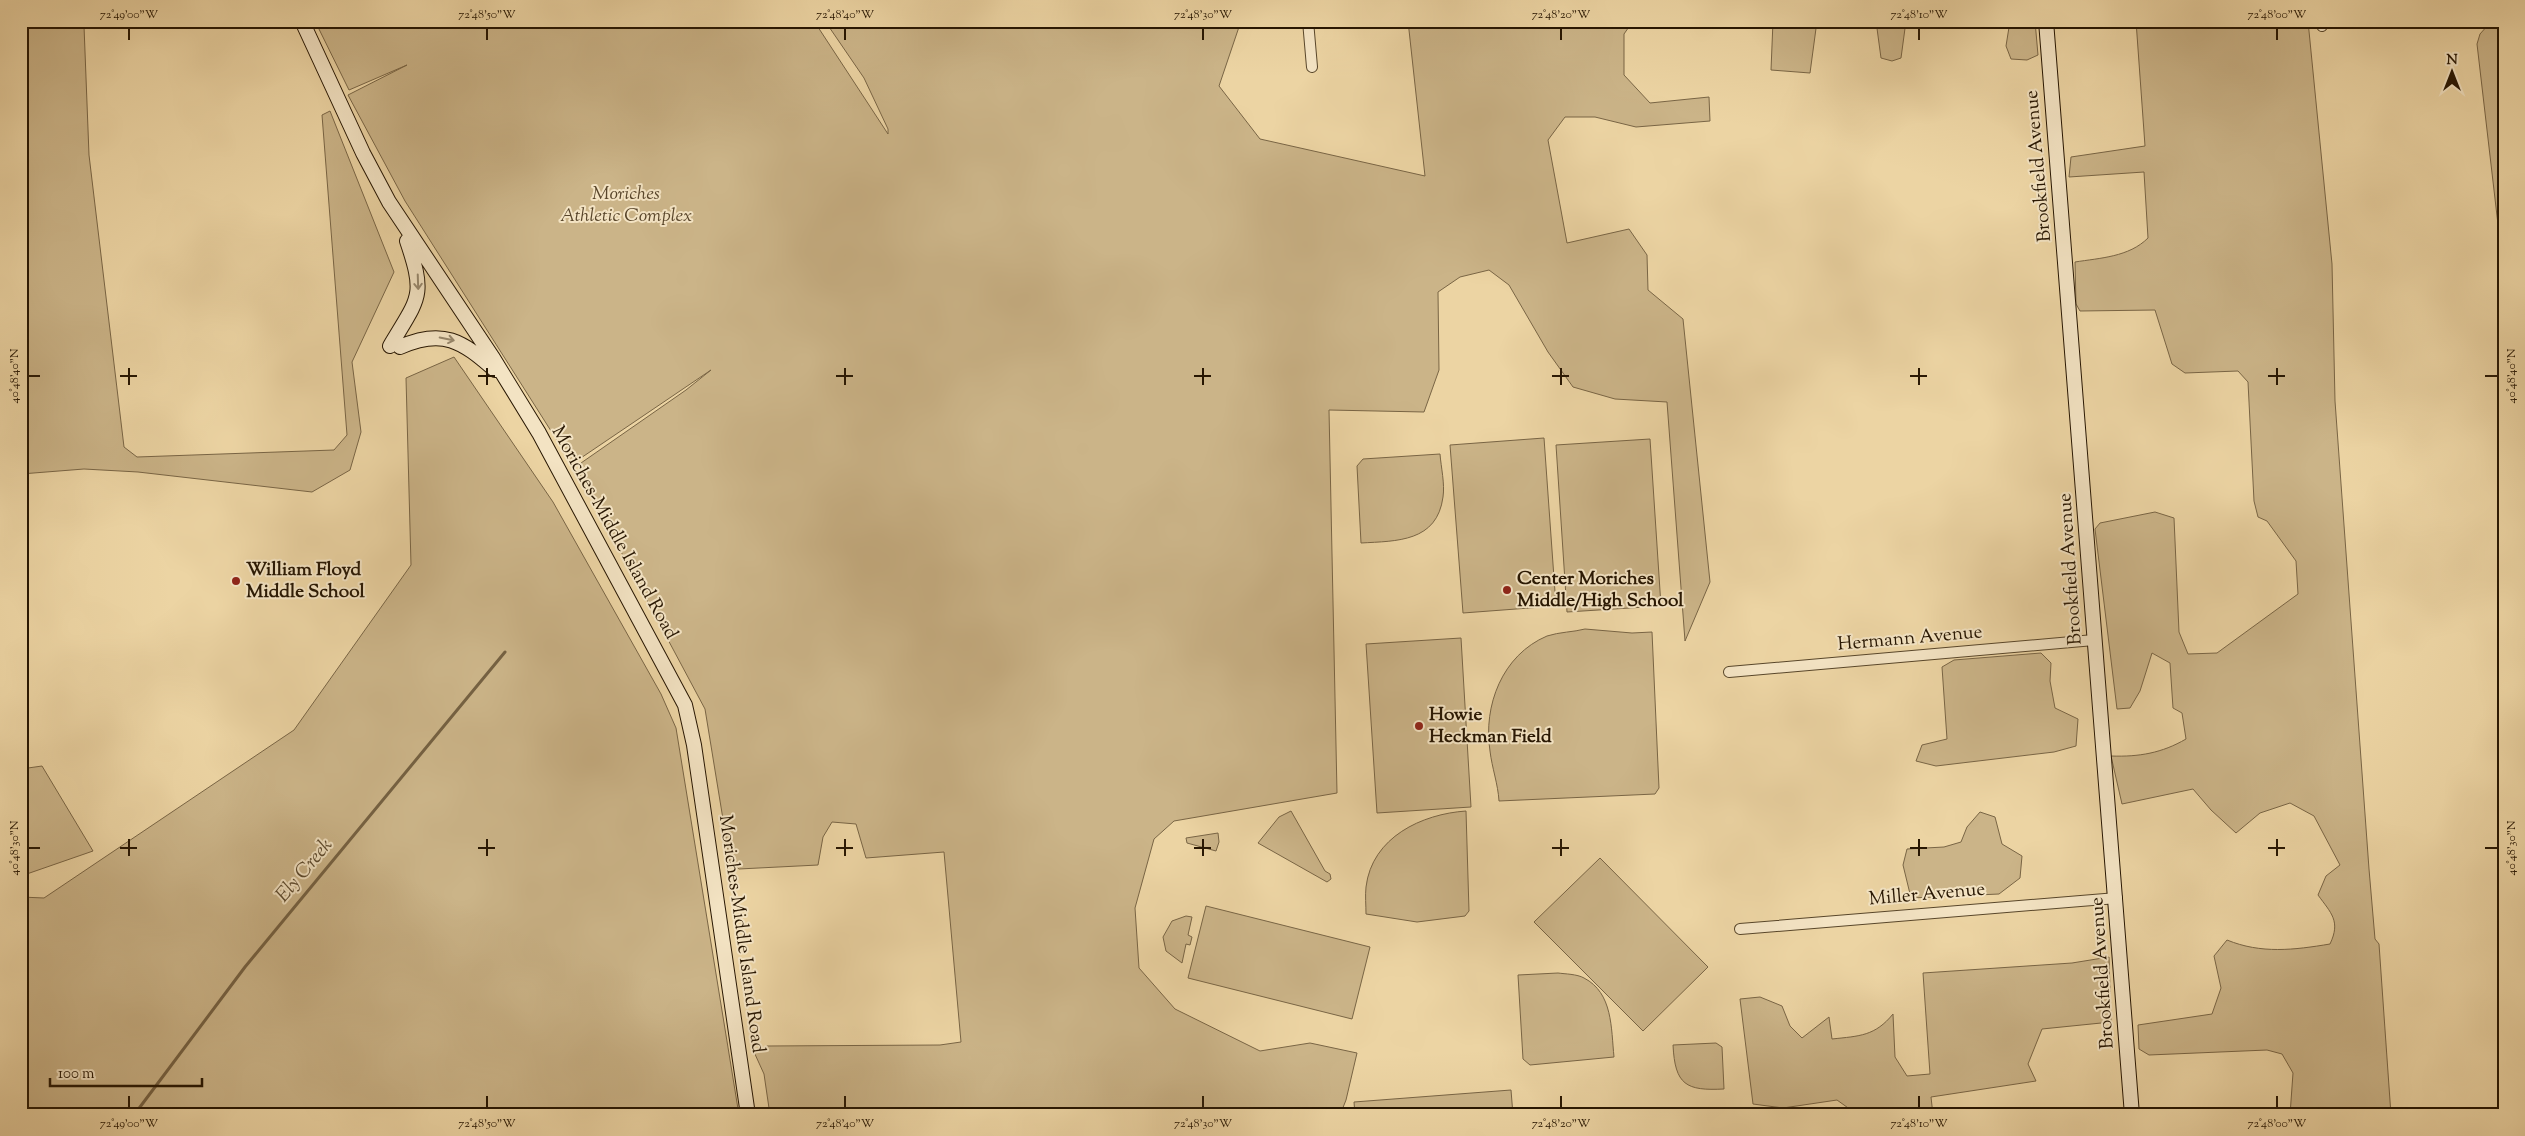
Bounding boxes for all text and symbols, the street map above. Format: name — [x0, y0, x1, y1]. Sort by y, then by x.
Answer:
text: 72°49'00"W — [100, 6, 159, 24]
text: 72°48'50"W — [458, 6, 516, 24]
text: 72°48'40"W — [816, 6, 875, 24]
text: 72°48'30"W — [1174, 6, 1233, 24]
text: 72°48'20"W — [1532, 6, 1591, 24]
text: 72°48'10"W — [1890, 6, 1948, 24]
text: 72°48'00"W — [2248, 6, 2307, 24]
north arrow — [2428, 48, 2478, 98]
text: N — [2446, 51, 2458, 71]
street label: Brookfield Avenue — [2019, 89, 2059, 243]
park label: Moriches Athletic Complex — [560, 181, 692, 230]
one-way arrow — [413, 274, 423, 290]
one-way arrow — [439, 335, 455, 344]
text: 40°48'40"N — [6, 348, 24, 404]
text: 40°48'40"N — [2503, 348, 2521, 404]
street label: Moriches-Middle Island Road — [544, 421, 684, 645]
street label: Brookfield Avenue — [2052, 492, 2090, 646]
place label: William Floyd Middle School — [246, 557, 366, 606]
place label: Center Moriches Middle/High School — [1517, 566, 1684, 615]
marker: William Floyd Middle School — [230, 575, 242, 587]
marker: Center Moriches Middle/High School — [1501, 584, 1513, 596]
street label: Hermann Avenue — [1836, 619, 1984, 659]
place label: Howie Heckman Field — [1429, 702, 1552, 751]
marker: Howie Heckman Field — [1413, 720, 1425, 732]
street label: Moriches-Middle Island Road — [711, 813, 771, 1055]
text: 40°48'30"N — [6, 820, 24, 876]
text: 40°48'30"N — [2503, 820, 2521, 876]
water label: Ely Creek — [269, 833, 341, 909]
street label: Miller Avenue — [1868, 876, 1986, 914]
street label: Brookfield Avenue — [2084, 896, 2122, 1050]
scale bar — [50, 1056, 202, 1088]
text: 100 m — [58, 1064, 95, 1085]
text: 72°49'00"W — [100, 1115, 159, 1133]
text: 72°48'50"W — [458, 1115, 516, 1133]
text: 72°48'40"W — [816, 1115, 875, 1133]
text: 72°48'30"W — [1174, 1115, 1233, 1133]
text: 72°48'20"W — [1532, 1115, 1591, 1133]
text: 72°48'10"W — [1890, 1115, 1948, 1133]
text: 72°48'00"W — [2248, 1115, 2307, 1133]

